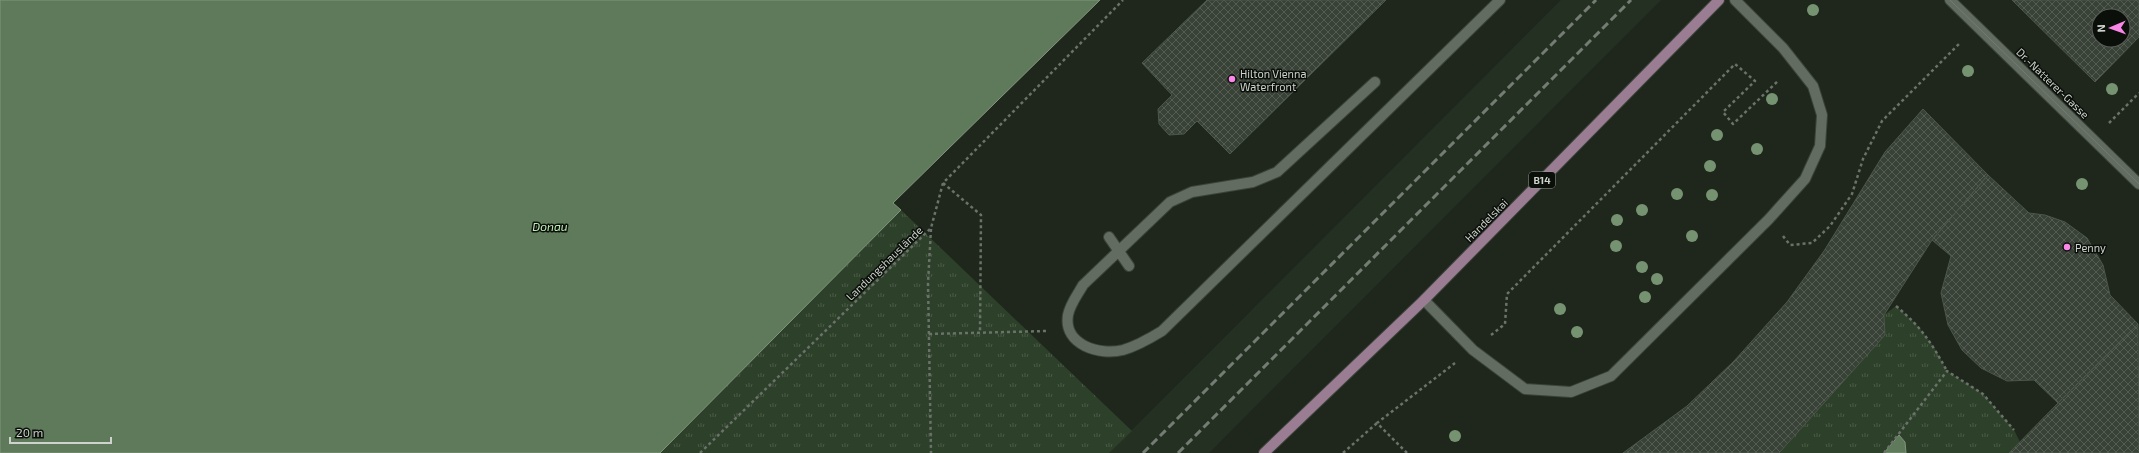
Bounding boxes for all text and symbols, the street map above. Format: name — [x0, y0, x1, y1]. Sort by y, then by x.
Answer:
north arrow — [2091, 8, 2131, 48]
text: N — [2094, 24, 2107, 33]
street label: Dr.-Natterer-Gasse — [2014, 45, 2092, 121]
place label: Hilton Vienna Waterfront — [1240, 67, 1306, 93]
marker: Hilton Vienna Waterfront — [1227, 74, 1237, 84]
road number: B14 — [1529, 172, 1555, 188]
street label: Handelskai — [1462, 196, 1510, 244]
water label: Donau — [532, 219, 568, 233]
street label: Landungshauslände — [843, 223, 925, 303]
place label: Penny — [2075, 241, 2106, 254]
marker: Penny — [2062, 242, 2072, 252]
scale bar — [10, 419, 111, 445]
text: 20 m — [16, 425, 43, 439]

